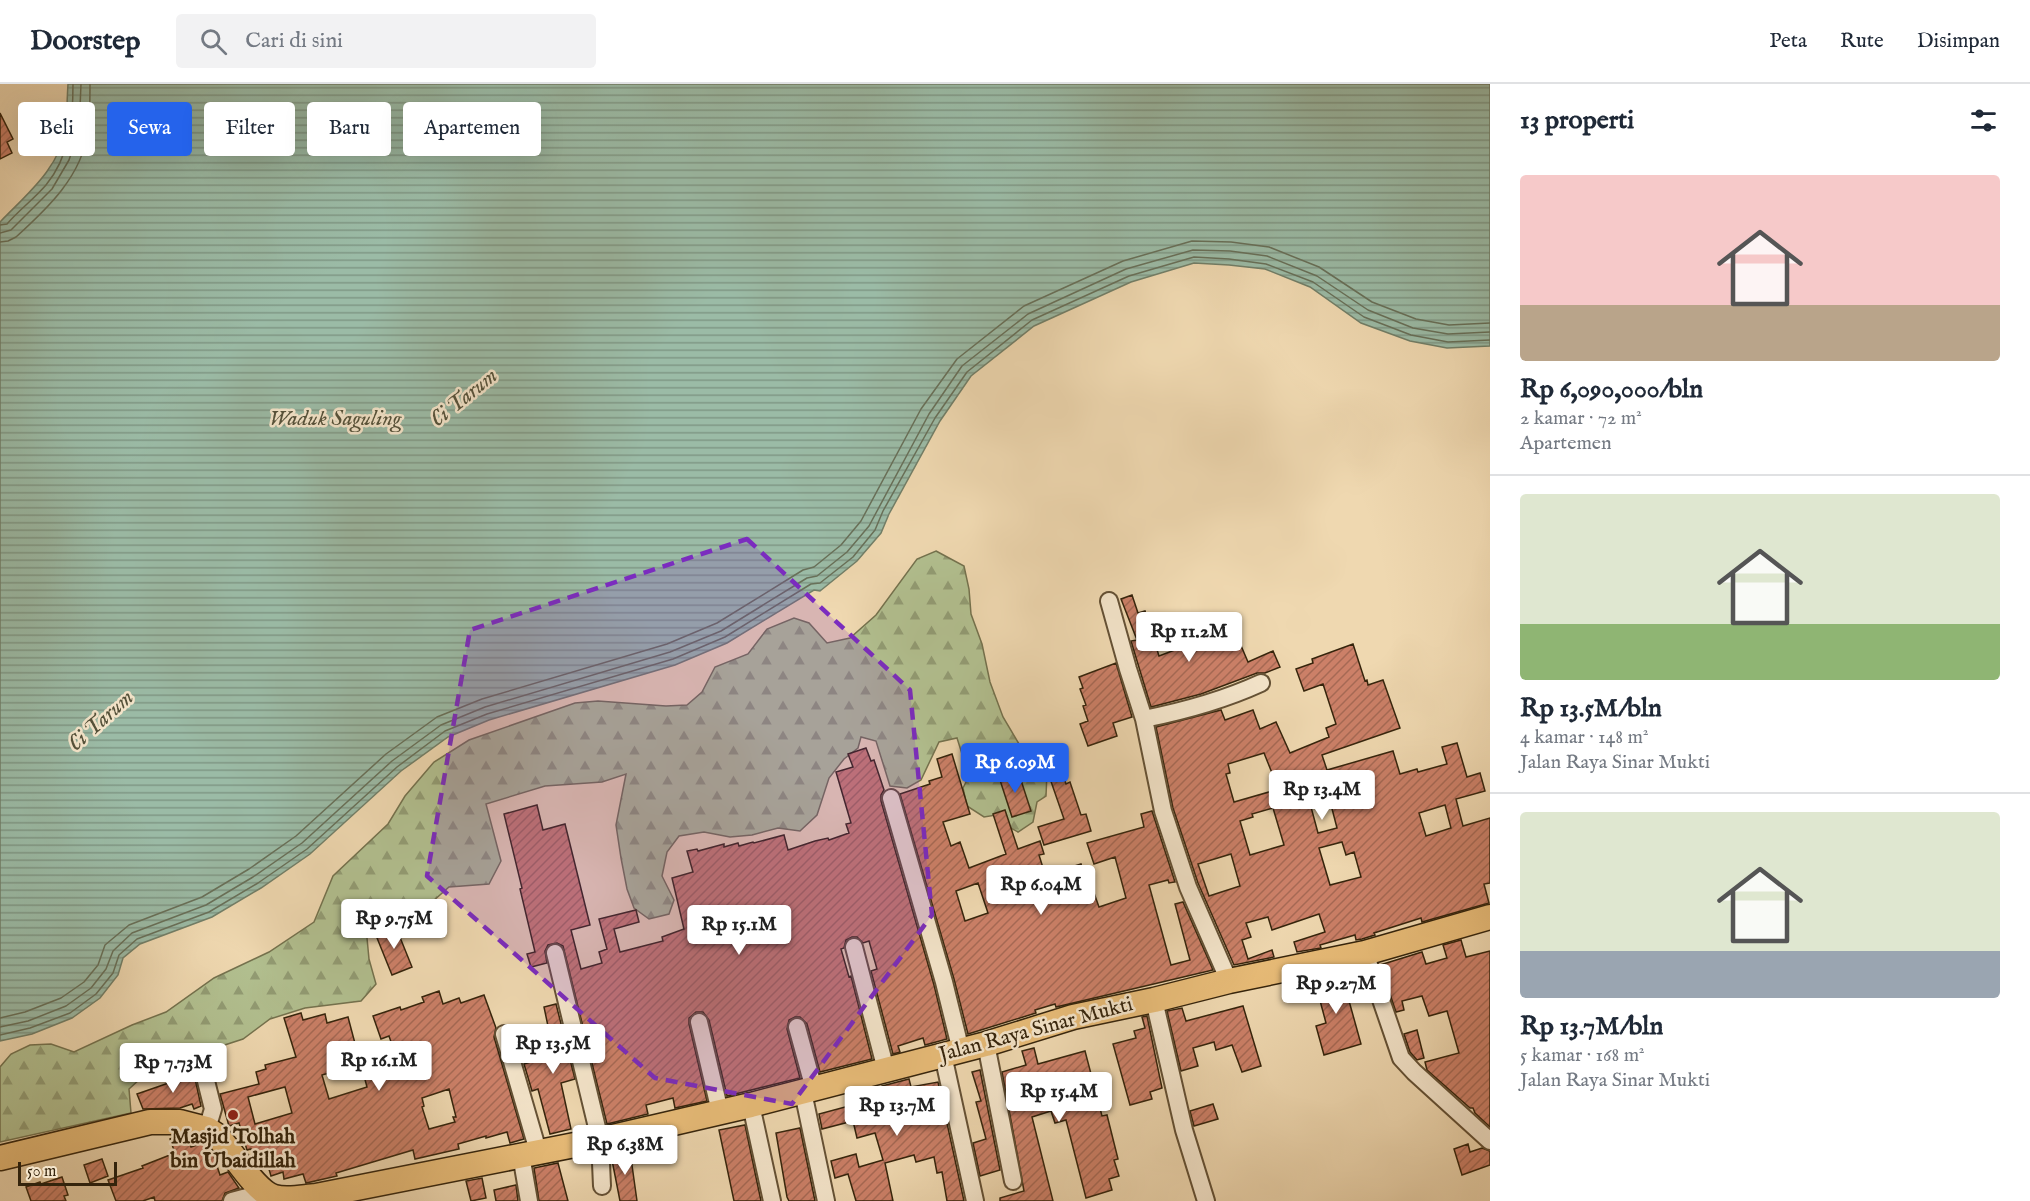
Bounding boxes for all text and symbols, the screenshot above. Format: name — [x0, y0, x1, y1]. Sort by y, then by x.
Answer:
search box — [176, 14, 596, 68]
text: Doorstep — [30, 24, 140, 59]
icon: search — [197, 25, 230, 58]
text: Cari di sini — [245, 27, 343, 55]
text: Peta — [1769, 28, 1807, 55]
text: Rute — [1840, 28, 1884, 55]
text: Disimpan — [1917, 28, 2000, 55]
chip: Beli — [18, 102, 95, 156]
chip: Sewa — [107, 102, 192, 156]
chip: Filter — [204, 102, 295, 156]
chip: Baru — [307, 102, 391, 156]
chip: Apartemen — [403, 102, 541, 156]
text: 13 properti — [1520, 104, 1634, 137]
icon: filters — [1967, 104, 2000, 137]
icon: home — [1706, 214, 1814, 322]
water label: Ci Tarum — [424, 362, 504, 434]
text: Rp 6,090,000/bln — [1520, 373, 1703, 406]
water label: Waduk Saguling — [269, 405, 403, 433]
text: 2 kamar · 72 m² — [1520, 406, 1642, 431]
text: Apartemen — [1520, 431, 1612, 456]
icon: home — [1706, 533, 1814, 641]
pin: Rp 11.2M — [1127, 612, 1251, 663]
text: Rp 11.2M — [1150, 619, 1228, 644]
water label: Ci Tarum — [62, 684, 140, 758]
text: Rp 13.5M/bln — [1520, 692, 1662, 725]
text: 4 kamar · 148 m² — [1520, 725, 1649, 750]
pin: Rp 6.09M — [953, 743, 1077, 794]
text: Rp 6.09M — [975, 750, 1055, 775]
text: Jalan Raya Sinar Mukti — [1520, 750, 1710, 775]
pin: Rp 13.4M — [1260, 770, 1384, 821]
text: Rp 13.4M — [1283, 777, 1361, 802]
icon: home — [1706, 851, 1814, 959]
pin: Rp 6.04M — [979, 865, 1103, 916]
text: Rp 6.04M — [1000, 872, 1082, 897]
pin: Rp 9.75M — [332, 899, 456, 950]
pin: Rp 15.1M — [677, 905, 801, 956]
text: Rp 9.75M — [355, 906, 433, 931]
text: Rp 15.1M — [701, 912, 777, 937]
pin: Rp 9.27M — [1274, 964, 1398, 1015]
text: Rp 9.27M — [1296, 971, 1376, 996]
street label: Jalan Raya Sinar Mukti — [934, 991, 1136, 1069]
text: Rp 13.7M/bln — [1520, 1010, 1663, 1043]
pin: Rp 13.5M — [491, 1024, 615, 1075]
text: Rp 13.5M — [515, 1031, 591, 1056]
pin: Rp 16.1M — [317, 1041, 441, 1092]
pin: Rp 7.73M — [111, 1043, 235, 1094]
text: 5 kamar · 168 m² — [1520, 1043, 1645, 1068]
text: Rp 16.1M — [341, 1048, 417, 1073]
text: Rp 7.73M — [134, 1050, 212, 1075]
text: Jalan Raya Sinar Mukti — [1520, 1068, 1710, 1093]
pin: Rp 15.4M — [997, 1072, 1121, 1123]
text: Rp 15.4M — [1020, 1079, 1098, 1104]
pin: Rp 13.7M — [835, 1086, 959, 1137]
text: Rp 13.7M — [859, 1093, 935, 1118]
marker: Masjid Tolhah bin Ubaidillah — [226, 1108, 240, 1122]
place label: Masjid Tolhah bin Ubaidillah — [169, 1124, 296, 1175]
pin: Rp 6.38M — [563, 1125, 687, 1176]
text: Rp 6.38M — [586, 1132, 664, 1157]
scale bar — [18, 1159, 117, 1186]
text: 50 m — [27, 1162, 56, 1182]

